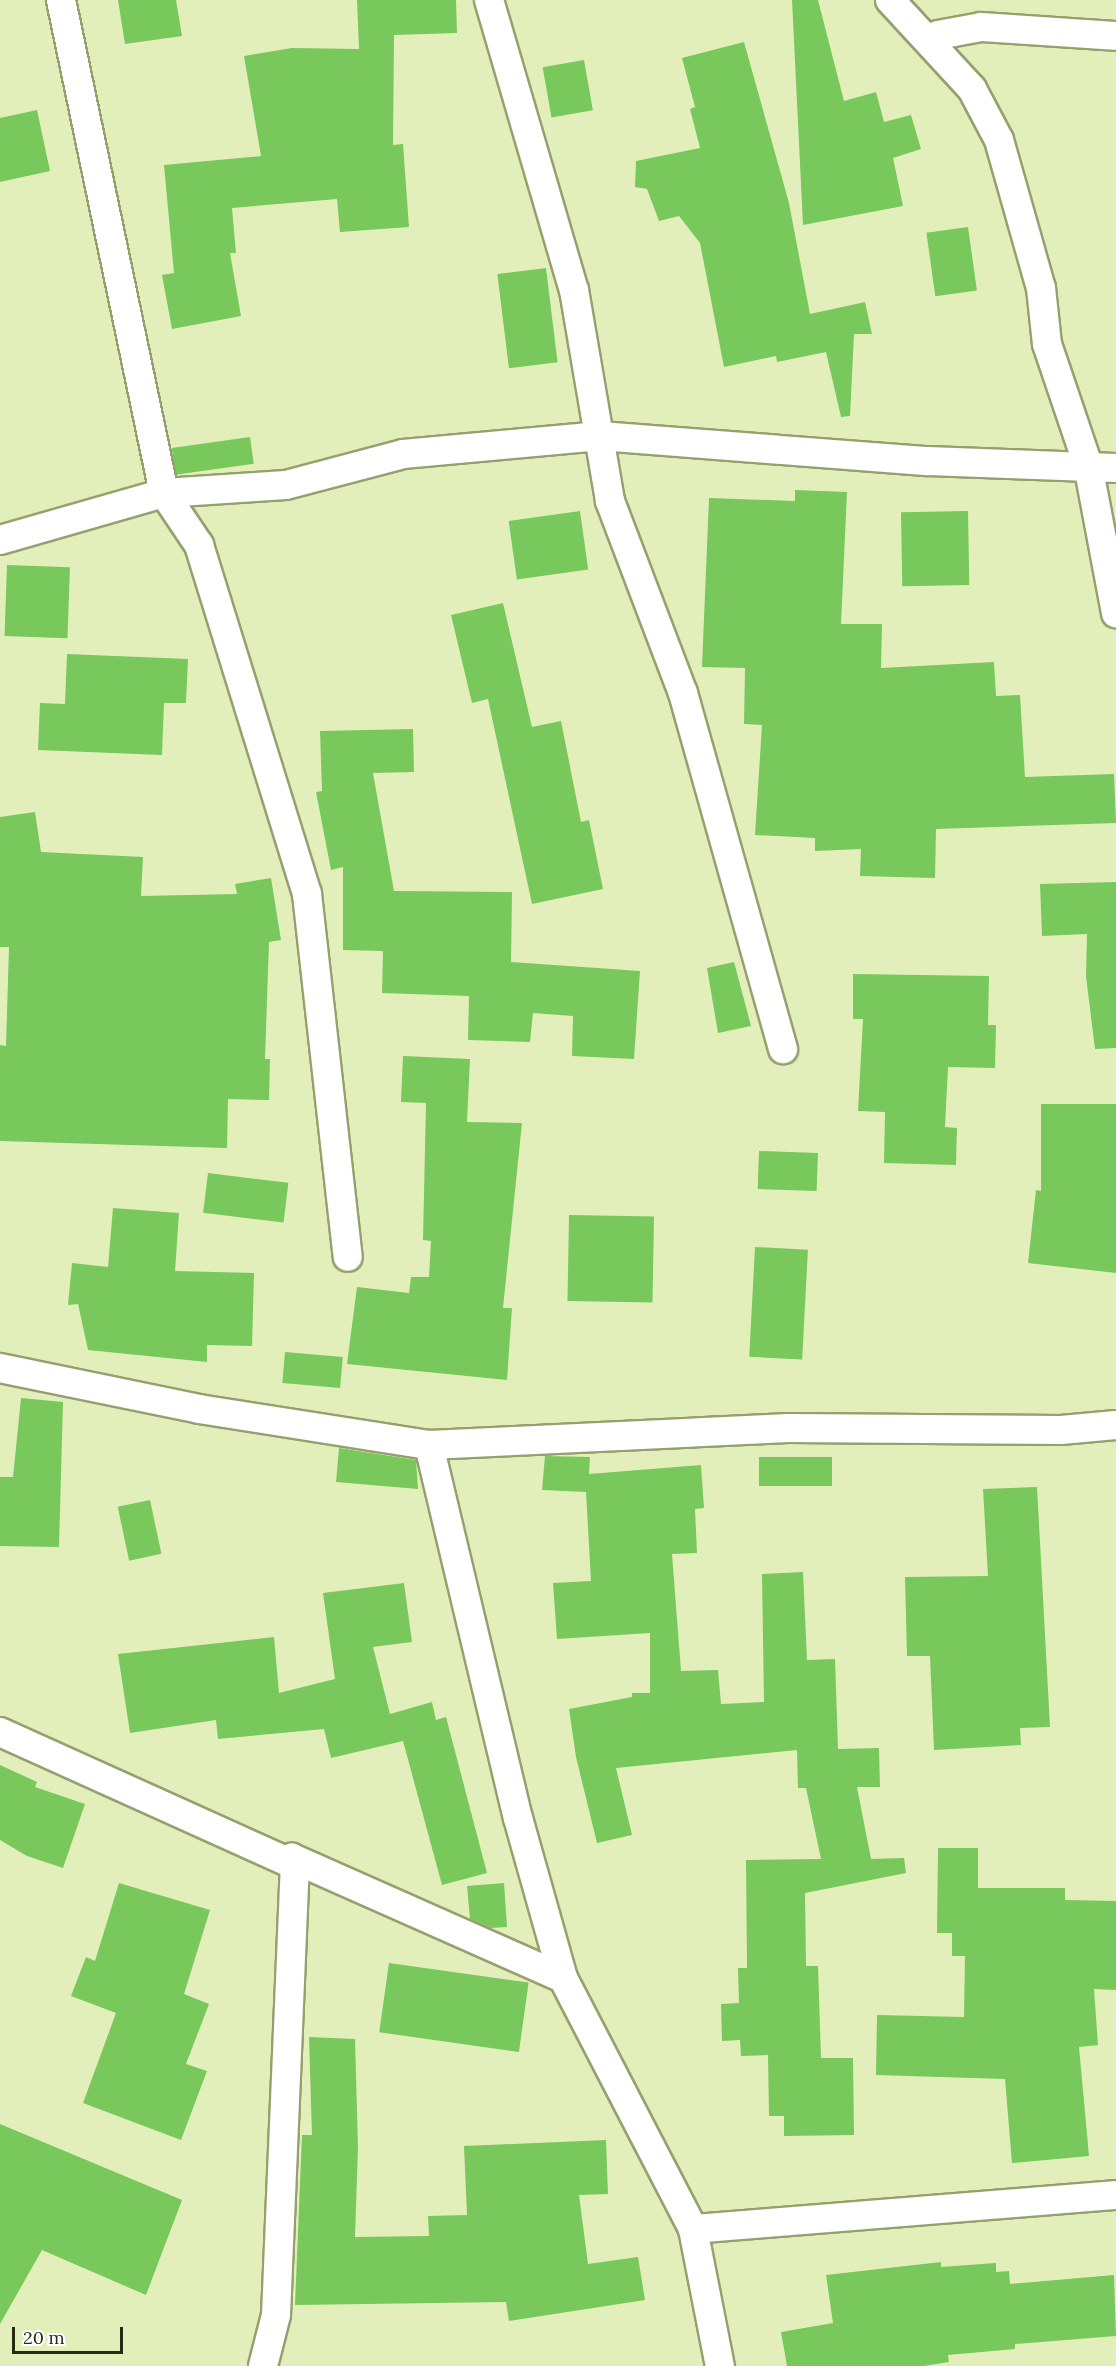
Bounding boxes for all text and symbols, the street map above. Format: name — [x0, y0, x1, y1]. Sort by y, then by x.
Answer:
scale bar — [15, 2315, 126, 2353]
text: 20 m — [23, 2326, 65, 2349]

